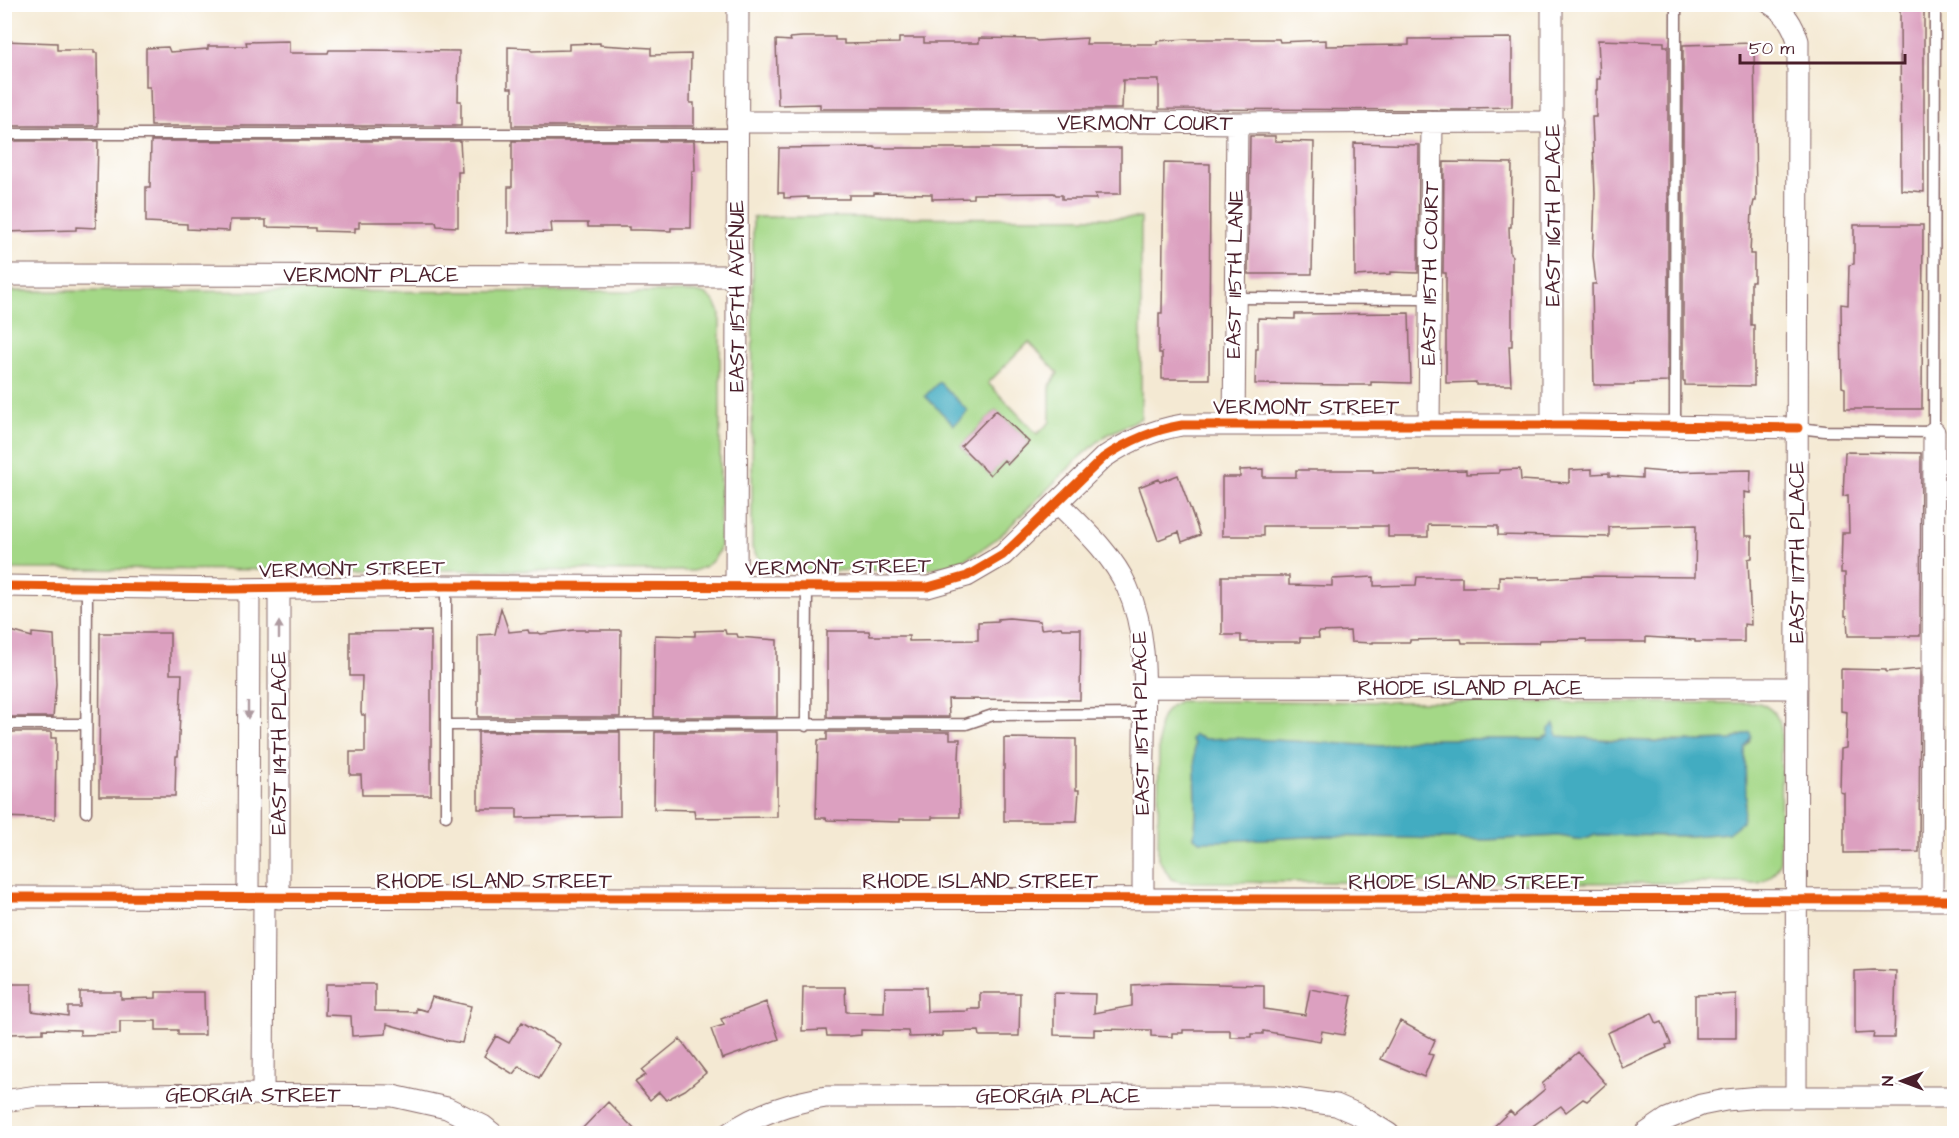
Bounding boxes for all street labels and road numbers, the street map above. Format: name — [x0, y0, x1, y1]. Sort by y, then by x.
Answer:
street label: VERMONT COURT — [1057, 109, 1234, 138]
street label: EAST 116TH PLACE — [1539, 123, 1568, 306]
street label: EAST 115TH COURT — [1414, 180, 1446, 365]
street label: EAST 115TH LANE — [1219, 189, 1251, 359]
street label: EAST 115TH AVENUE — [723, 200, 752, 392]
street label: VERMONT PLACE — [283, 261, 459, 290]
street label: VERMONT STREET — [1213, 393, 1400, 422]
street label: EAST 117TH PLACE — [1783, 460, 1812, 643]
street label: VERMONT STREET — [745, 551, 932, 583]
street label: VERMONT STREET — [259, 553, 446, 585]
street label: EAST 115TH PLACE — [1125, 630, 1157, 815]
street label: EAST 114TH PLACE — [265, 651, 294, 835]
street label: RHODE ISLAND PLACE — [1358, 674, 1583, 703]
street label: RHODE ISLAND STREET — [376, 867, 613, 896]
street label: RHODE ISLAND STREET — [862, 867, 1099, 896]
street label: RHODE ISLAND STREET — [1348, 868, 1585, 897]
street label: GEORGIA STREET — [165, 1081, 341, 1110]
street label: GEORGIA PLACE — [976, 1082, 1141, 1111]

